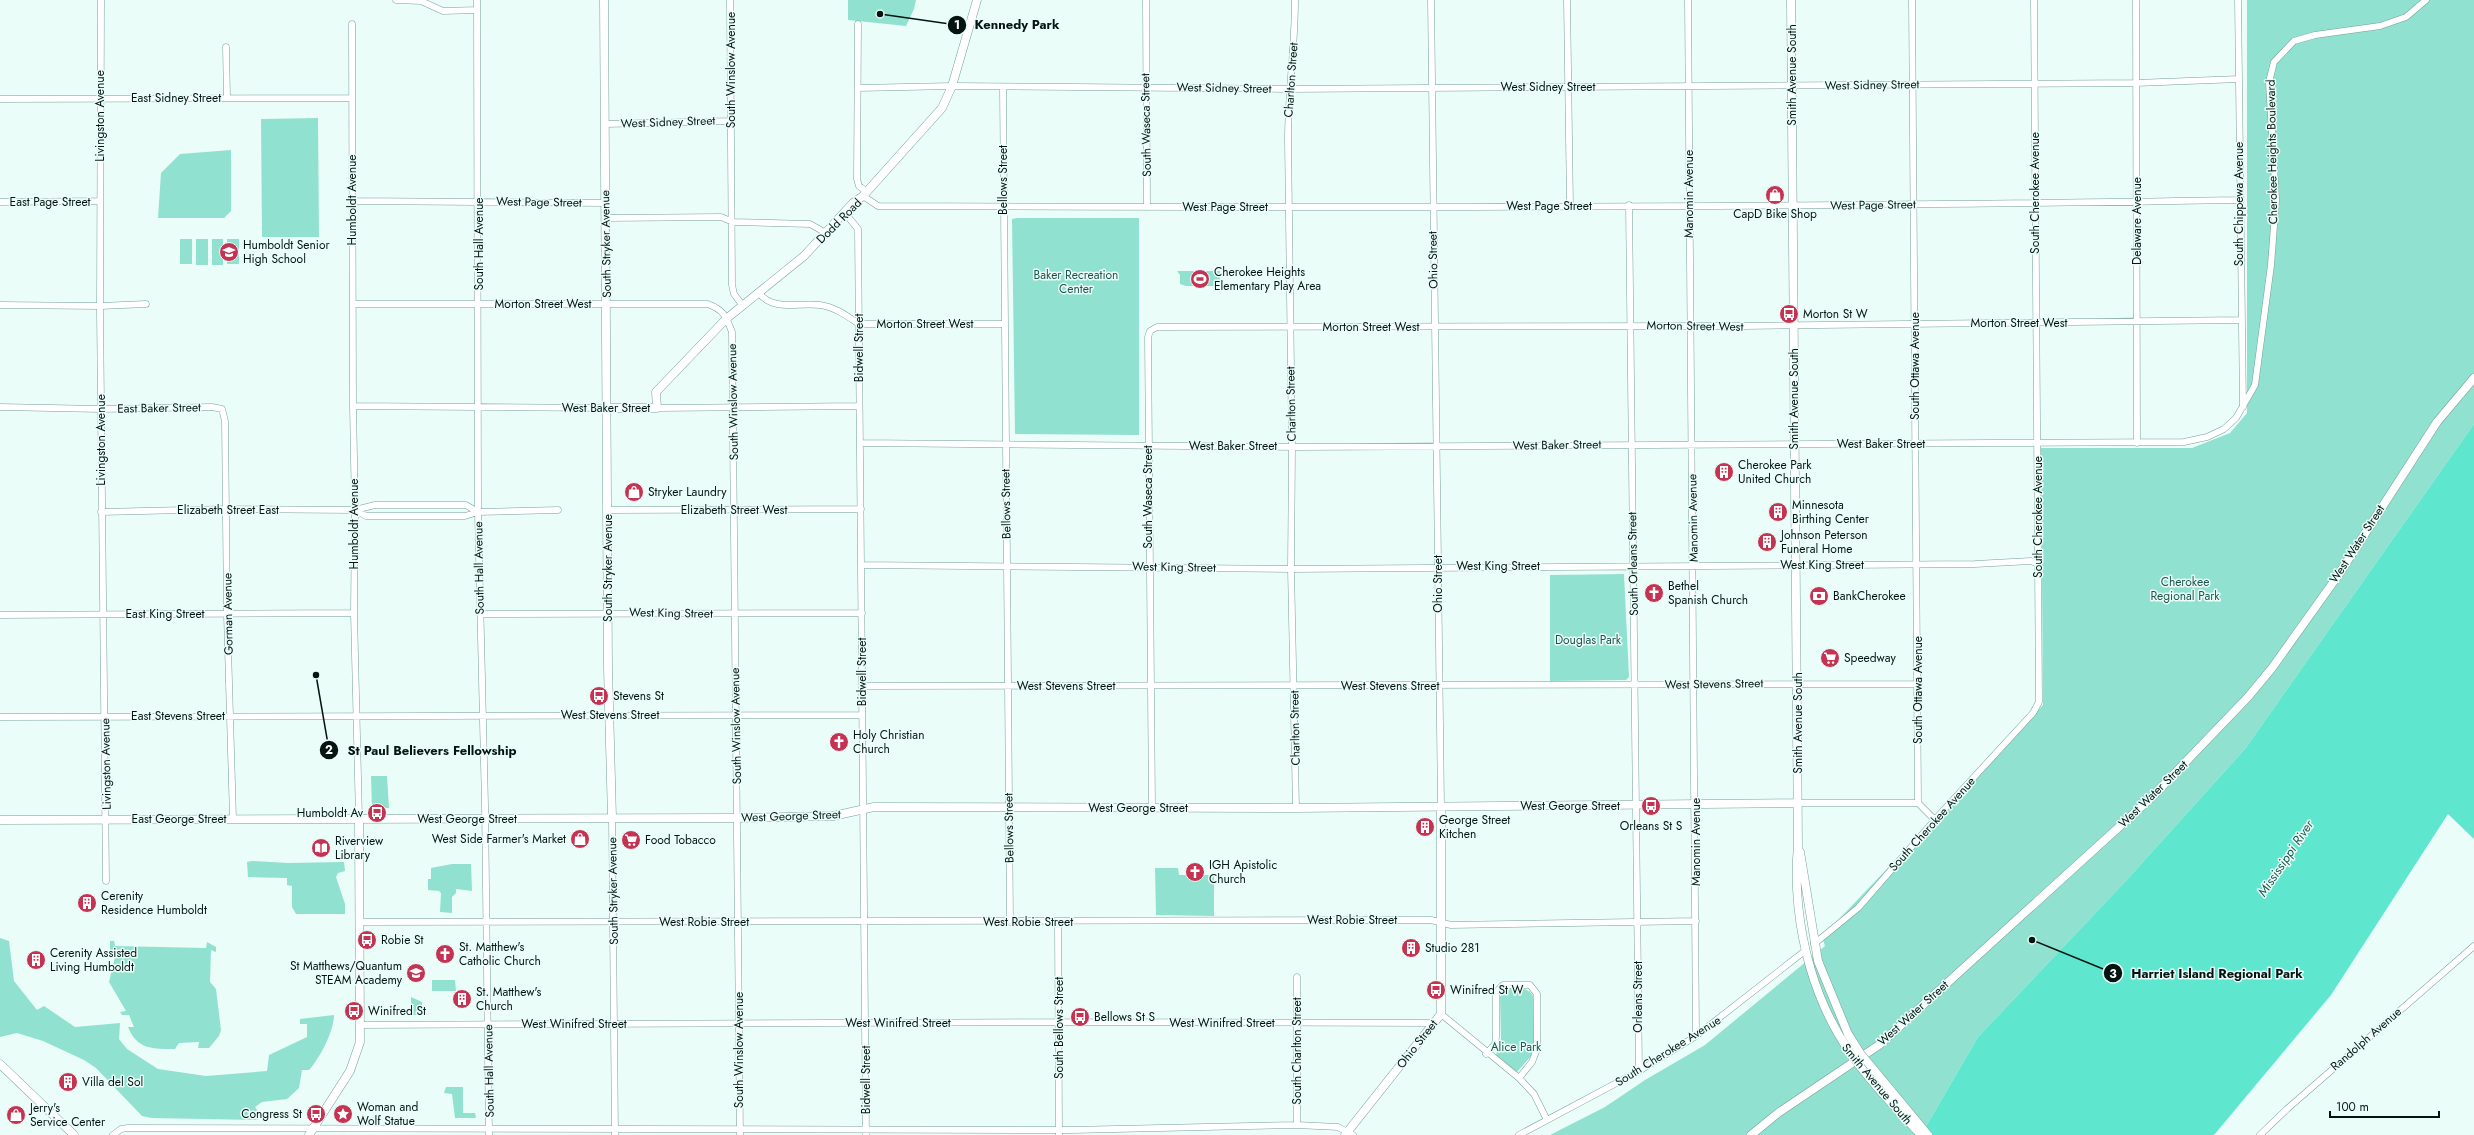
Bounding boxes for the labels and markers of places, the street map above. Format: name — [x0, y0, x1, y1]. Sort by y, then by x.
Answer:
callout: Kennedy Park — [947, 12, 1068, 37]
shop icon: CapD Bike Shop — [1764, 184, 1786, 206]
place label: CapD Bike Shop — [1733, 205, 1817, 223]
place label: Humboldt Senior High School — [243, 236, 330, 268]
school or university icon: Humboldt Senior High School — [218, 241, 240, 263]
place label: Cherokee Heights Elementary Play Area — [1214, 263, 1321, 295]
sports icon: Cherokee Heights Elementary Play Area — [1189, 268, 1211, 290]
bus stop icon: Morton St W — [1778, 303, 1800, 325]
place label: Morton St W — [1803, 305, 1868, 323]
place label: Cherokee Park United Church — [1738, 456, 1812, 488]
building icon: Cherokee Park United Church — [1713, 461, 1735, 483]
shop icon: Stryker Laundry — [623, 481, 645, 503]
place label: Stryker Laundry — [648, 483, 727, 501]
place label: Minnesota Birthing Center — [1792, 496, 1870, 528]
building icon: Minnesota Birthing Center — [1767, 501, 1789, 523]
place label: Johnson Peterson Funeral Home — [1779, 526, 1868, 558]
building icon: Johnson Peterson Funeral Home — [1756, 531, 1778, 553]
place label: Bethel Spanish Church — [1668, 577, 1748, 609]
church icon: Bethel Spanish Church — [1643, 582, 1665, 604]
bank icon: BankCherokee — [1808, 585, 1830, 607]
place label: BankCherokee — [1833, 587, 1906, 605]
supermarket icon: Speedway — [1819, 647, 1841, 669]
place label: Speedway — [1844, 649, 1896, 667]
bus stop icon: Stevens St — [588, 685, 610, 707]
place label: Stevens St — [613, 687, 664, 705]
place label: Holy Christian Church — [853, 726, 924, 758]
church icon: Holy Christian Church — [828, 731, 850, 753]
callout: St Paul Believers Fellowship — [319, 738, 524, 763]
bus stop icon: Orleans St S — [1640, 795, 1662, 817]
bus stop icon: Humboldt Av — [366, 802, 388, 824]
place label: Humboldt Av — [297, 804, 364, 822]
place label: George Street Kitchen — [1439, 811, 1510, 843]
building icon: George Street Kitchen — [1414, 816, 1436, 838]
place label: Orleans St S — [1620, 817, 1683, 835]
shop icon: West Side Farmer's Market — [569, 828, 591, 850]
supermarket icon: Food Tobacco — [620, 829, 642, 851]
place label: West Side Farmer's Market — [432, 830, 566, 848]
place label: Food Tobacco — [645, 831, 716, 849]
place label: Riverview Library — [335, 832, 384, 864]
library icon: Riverview Library — [310, 837, 332, 859]
place label: IGH Apistolic Church — [1209, 856, 1277, 888]
church icon: IGH Apistolic Church — [1184, 861, 1206, 883]
place label: Cerenity Residence Humboldt — [101, 887, 207, 919]
building icon: Cerenity Residence Humboldt — [76, 892, 98, 914]
bus stop icon: Robie St — [356, 929, 378, 951]
place label: Robie St — [381, 931, 424, 949]
building icon: Studio 281 — [1400, 937, 1422, 959]
place label: St. Matthew's Catholic Church — [459, 938, 541, 970]
place label: Studio 281 — [1425, 939, 1480, 957]
church icon: St. Matthew's Catholic Church — [434, 943, 456, 965]
place label: Cerenity Assisted Living Humboldt — [50, 944, 137, 976]
building icon: Cerenity Assisted Living Humboldt — [25, 949, 47, 971]
place label: St Matthews/Quantum STEAM Academy — [290, 957, 403, 989]
callout: Harriet Island Regional Park — [2103, 961, 2311, 986]
school or university icon: St Matthews/Quantum STEAM Academy — [405, 962, 427, 984]
bus stop icon: Winifred St W — [1425, 979, 1447, 1001]
place label: Winifred St W — [1450, 981, 1523, 999]
place label: St. Matthew's Church — [476, 983, 542, 1015]
building icon: St. Matthew's Church — [451, 988, 473, 1010]
bus stop icon: Winifred St — [343, 1000, 365, 1022]
place label: Winifred St — [368, 1002, 426, 1020]
bus stop icon: Bellows St S — [1069, 1006, 1091, 1028]
place label: Bellows St S — [1094, 1008, 1155, 1026]
building icon: Villa del Sol — [57, 1071, 79, 1093]
place label: Villa del Sol — [82, 1073, 143, 1091]
place label: Woman and Wolf Statue — [357, 1098, 418, 1130]
place label: Jerry's Service Center — [28, 1099, 106, 1131]
bus stop icon: Congress St — [305, 1103, 327, 1125]
place icon: Woman and Wolf Statue — [332, 1103, 354, 1125]
shop icon: Jerry's Service Center — [5, 1104, 27, 1126]
place label: Congress St — [241, 1105, 302, 1123]

